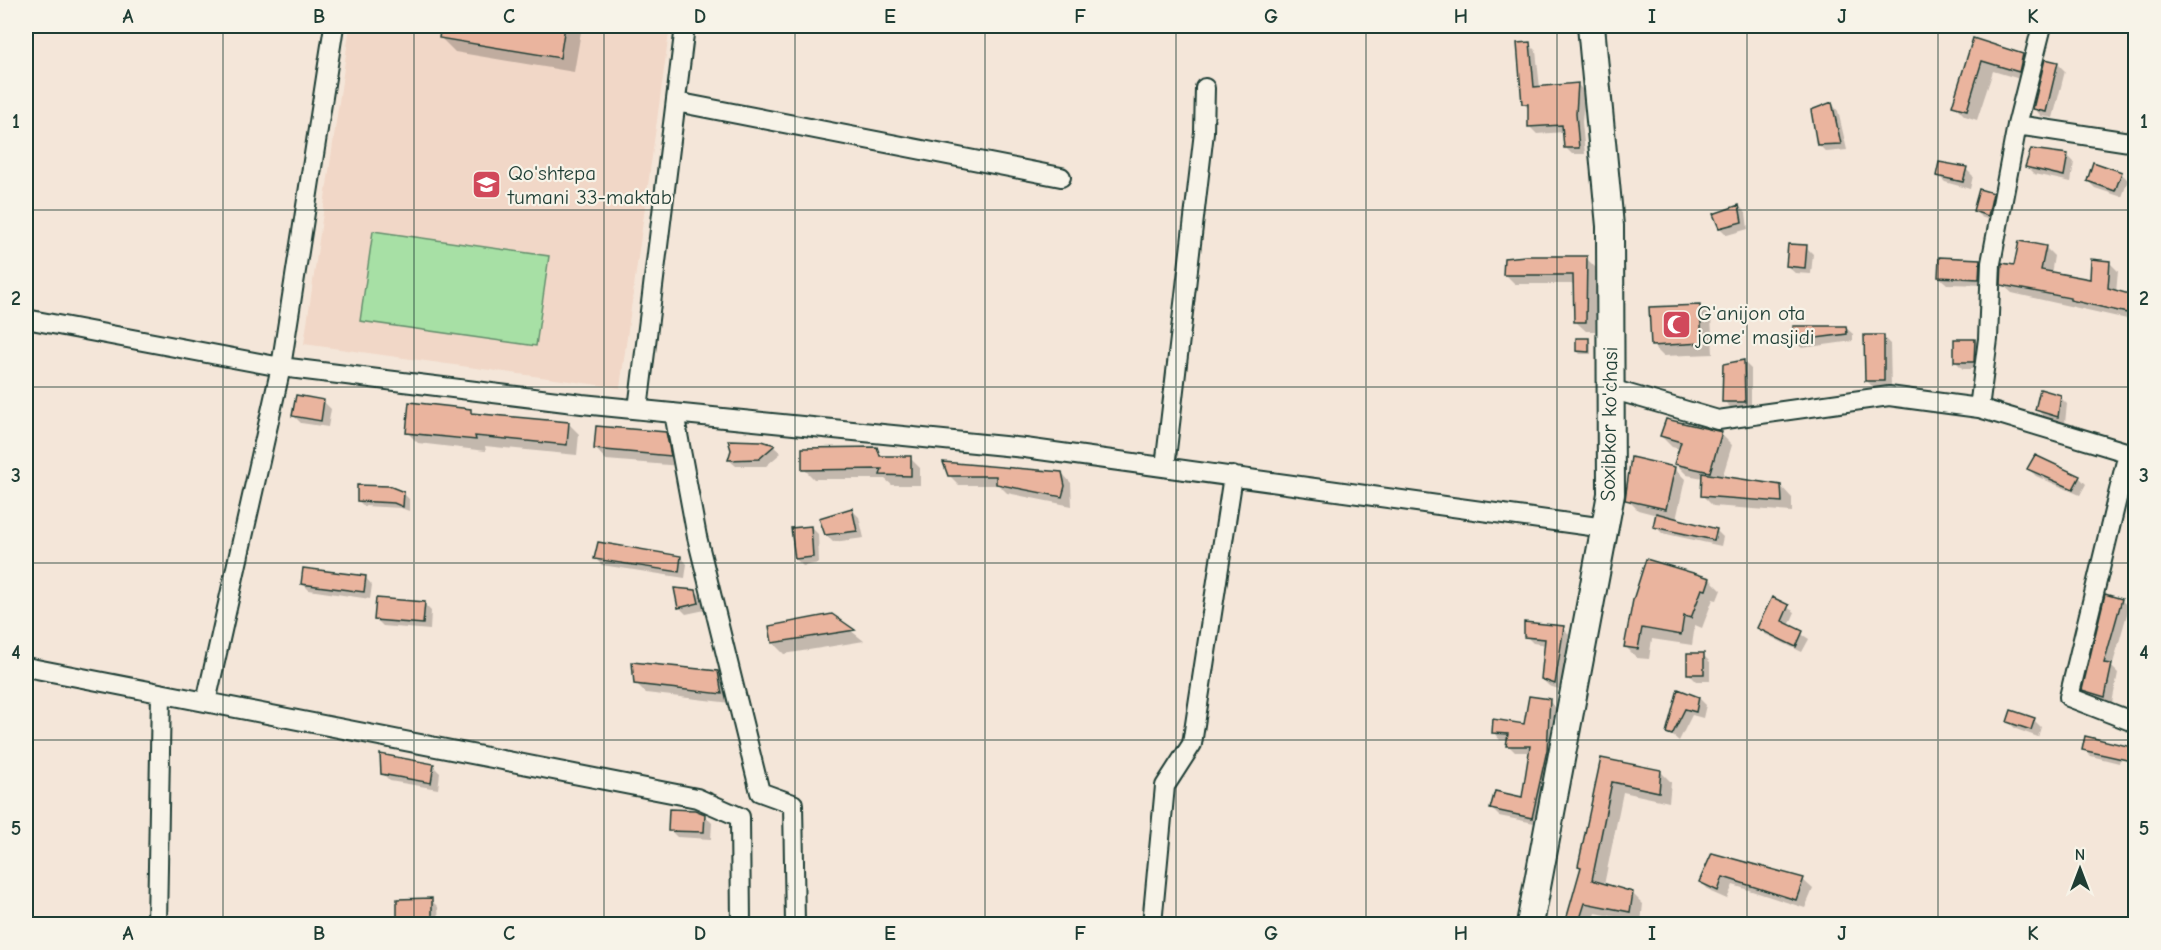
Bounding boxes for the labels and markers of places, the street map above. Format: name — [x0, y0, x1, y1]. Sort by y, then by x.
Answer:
place label: Qo'shtepa tumani 33-maktab — [507, 161, 672, 209]
school or university icon: Qo'shtepa tumani 33-maktab — [471, 169, 503, 201]
place label: G'anijon ota jome' masjidi — [1695, 301, 1815, 349]
mosque icon: G'anijon ota jome' masjidi — [1660, 309, 1692, 341]

